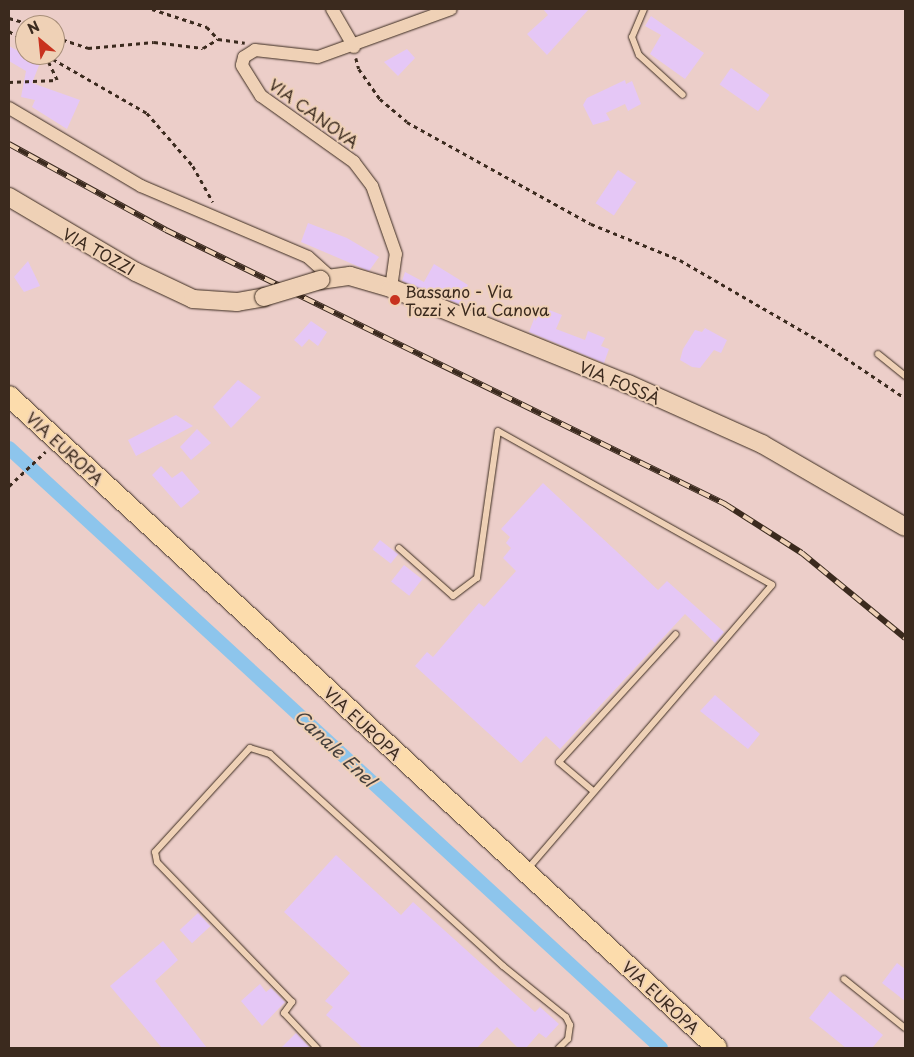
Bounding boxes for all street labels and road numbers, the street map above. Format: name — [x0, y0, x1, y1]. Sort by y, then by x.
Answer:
street label: VIA CANOVA — [266, 74, 362, 152]
street label: VIA TOZZI — [59, 223, 139, 279]
street label: VIA FOSSÀ — [577, 356, 663, 408]
street label: VIA EUROPA — [22, 407, 108, 489]
street label: VIA EUROPA — [320, 682, 406, 764]
street label: VIA EUROPA — [618, 956, 704, 1038]

